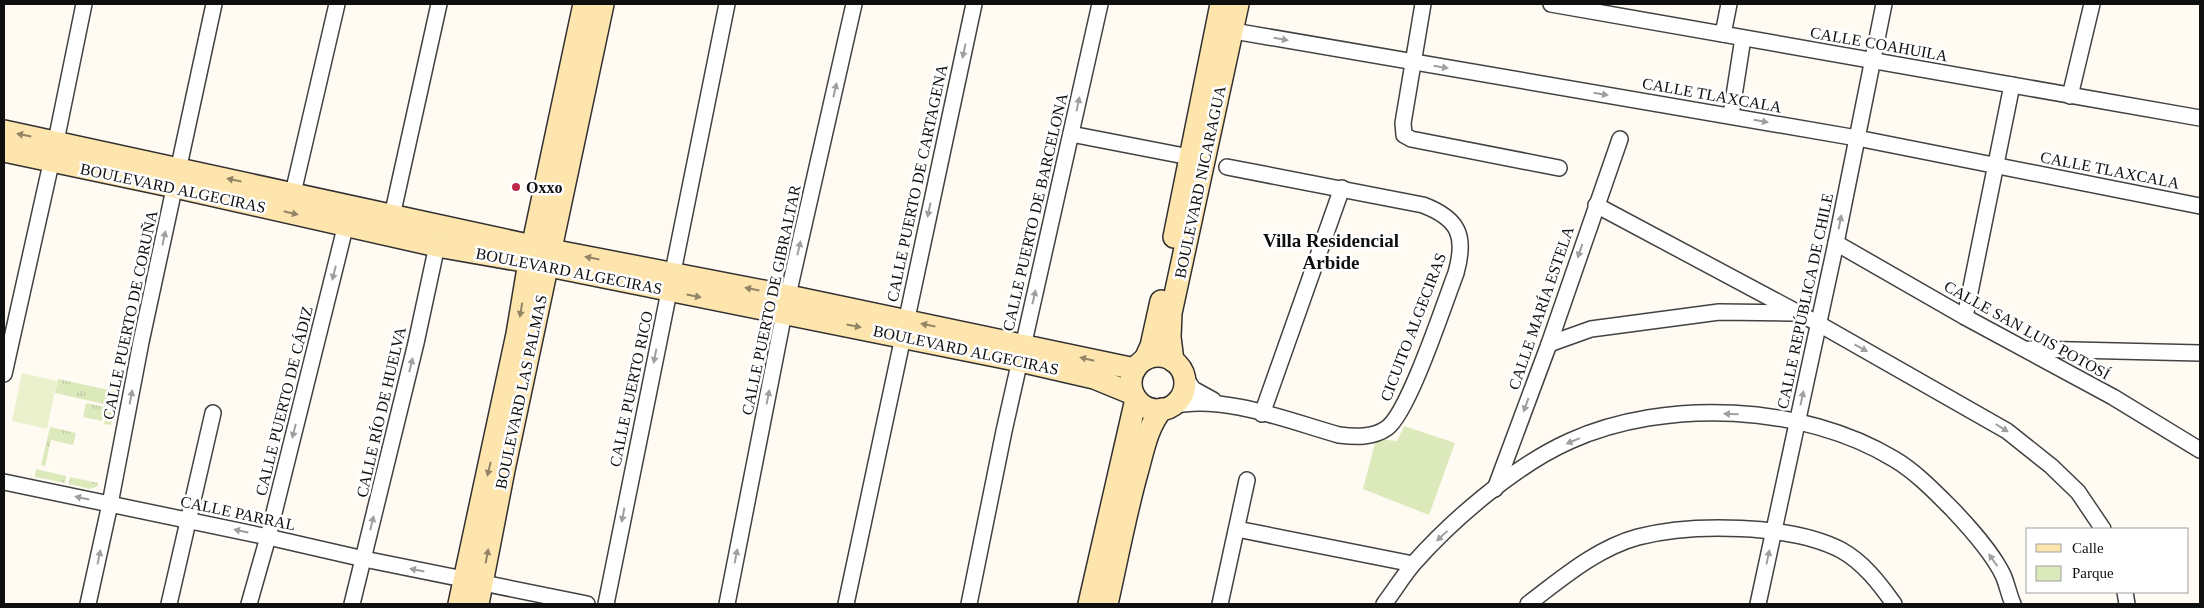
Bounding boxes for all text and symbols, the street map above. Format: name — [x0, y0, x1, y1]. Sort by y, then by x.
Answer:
street label: CALLE COAHUILA — [1809, 24, 1949, 65]
one-way arrow — [1273, 36, 1289, 44]
one-way arrow — [960, 44, 968, 59]
street label: CALLE PUERTO DE CARTAGENA — [883, 62, 951, 303]
one-way arrow — [1433, 64, 1449, 72]
street label: CALLE TLAXCALA — [1641, 74, 1784, 116]
one-way arrow — [831, 81, 839, 97]
street label: BOULEVARD NICARAGUA — [1171, 84, 1229, 280]
one-way arrow — [1594, 90, 1610, 98]
street label: CALLE PUERTO DE BARCELONA — [999, 91, 1071, 333]
one-way arrow — [1074, 97, 1082, 112]
one-way arrow — [1754, 117, 1770, 125]
one-way arrow — [16, 130, 32, 138]
street label: CALLE TLAXCALA — [2039, 148, 2181, 192]
street label: BOULEVARD ALGECIRAS — [79, 160, 267, 216]
one-way arrow — [226, 176, 242, 184]
place label: Oxxo — [526, 179, 562, 196]
marker: Oxxo — [510, 181, 522, 193]
street label: CALLE PUERTO DE GIBRALTAR — [738, 183, 804, 417]
street label: CALLE REPÚBLICA DE CHILE — [1773, 191, 1836, 410]
one-way arrow — [925, 203, 933, 218]
street label: CALLE PUERTO DE CORUÑA — [99, 208, 161, 421]
one-way arrow — [283, 209, 298, 217]
one-way arrow — [1836, 214, 1844, 229]
street label: CALLE MARÍA ESTELA — [1504, 223, 1577, 392]
district label: Villa Residencial Arbide — [1263, 230, 1399, 273]
one-way arrow — [160, 231, 168, 246]
one-way arrow — [795, 241, 803, 256]
one-way arrow — [1576, 244, 1583, 259]
street label: BOULEVARD ALGECIRAS — [474, 245, 664, 297]
street label: CICUITO ALGECIRAS — [1377, 250, 1449, 404]
one-way arrow — [584, 254, 600, 262]
one-way arrow — [329, 265, 337, 280]
street label: CALLE SAN LUIS POTOSÍ — [1941, 276, 2113, 383]
one-way arrow — [743, 284, 759, 292]
one-way arrow — [1030, 289, 1038, 304]
one-way arrow — [687, 292, 703, 300]
street label: BOULEVARD LAS PALMAS — [492, 293, 550, 491]
one-way arrow — [516, 302, 524, 318]
street label: CALLE PUERTO DE CÁDIZ — [251, 304, 316, 498]
street label: CALLE PUERTO RICO — [606, 310, 656, 468]
one-way arrow — [920, 321, 936, 329]
street label: BOULEVARD ALGECIRAS — [872, 322, 1060, 378]
one-way arrow — [846, 323, 862, 331]
street label: CALLE RÍO DE HUELVA — [352, 324, 409, 499]
one-way arrow — [1855, 343, 1868, 352]
one-way arrow — [651, 348, 659, 364]
one-way arrow — [1079, 355, 1094, 363]
one-way arrow — [407, 357, 415, 372]
one-way arrow — [127, 389, 135, 405]
one-way arrow — [764, 389, 772, 405]
one-way arrow — [1798, 390, 1806, 405]
one-way arrow — [1522, 398, 1530, 413]
one-way arrow — [1723, 410, 1739, 418]
one-way arrow — [290, 423, 298, 438]
one-way arrow — [1996, 424, 2009, 433]
one-way arrow — [1566, 437, 1580, 445]
one-way arrow — [485, 462, 493, 477]
street label: CALLE PARRAL — [179, 493, 297, 533]
one-way arrow — [75, 494, 90, 502]
one-way arrow — [619, 508, 627, 524]
one-way arrow — [368, 515, 376, 530]
one-way arrow — [233, 527, 249, 535]
legend — [2026, 528, 2189, 593]
one-way arrow — [1437, 530, 1449, 542]
text: Calle — [2072, 540, 2104, 556]
one-way arrow — [95, 548, 103, 564]
one-way arrow — [484, 548, 492, 564]
one-way arrow — [733, 548, 741, 564]
one-way arrow — [1765, 548, 1773, 564]
one-way arrow — [1988, 553, 1998, 567]
one-way arrow — [409, 565, 425, 573]
text: Parque — [2072, 565, 2114, 581]

